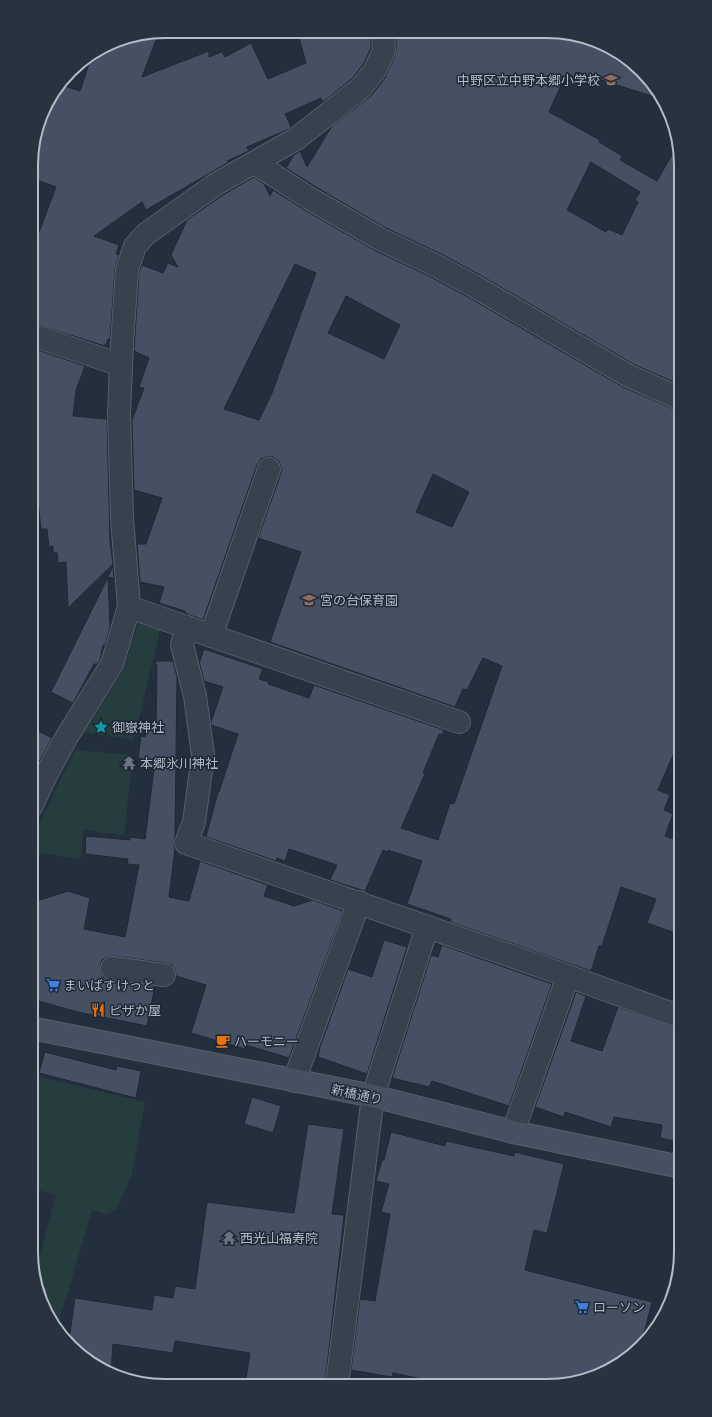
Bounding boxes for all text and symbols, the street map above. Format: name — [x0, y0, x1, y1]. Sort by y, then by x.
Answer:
school or university icon: 中野区立中野本郷小学校 — [603, 72, 619, 88]
place label: 中野区立中野本郷小学校 — [457, 73, 600, 88]
school or university icon: 宮の台保育園 — [301, 592, 317, 608]
place label: 宮の台保育園 — [320, 593, 398, 608]
place icon: 御嶽神社 — [93, 719, 109, 735]
place label: 御嶽神社 — [112, 720, 164, 735]
temple icon: 本郷氷川神社 — [121, 755, 137, 771]
place label: 本郷氷川神社 — [140, 756, 218, 771]
supermarket icon: まいばすけっと — [45, 977, 61, 993]
place label: まいばすけっと — [64, 978, 155, 993]
restaurant icon: ピザか屋 — [90, 1002, 106, 1018]
place label: ピザか屋 — [109, 1003, 161, 1018]
cafe icon: ハーモニー — [215, 1033, 231, 1049]
place label: ハーモニー — [234, 1034, 299, 1049]
street label: 新橋通り — [330, 1082, 384, 1107]
temple icon: 西光山福寿院 — [221, 1230, 237, 1246]
place label: 西光山福寿院 — [240, 1231, 318, 1246]
supermarket icon: ローソン — [574, 1299, 590, 1315]
place label: ローソン — [593, 1300, 645, 1315]

